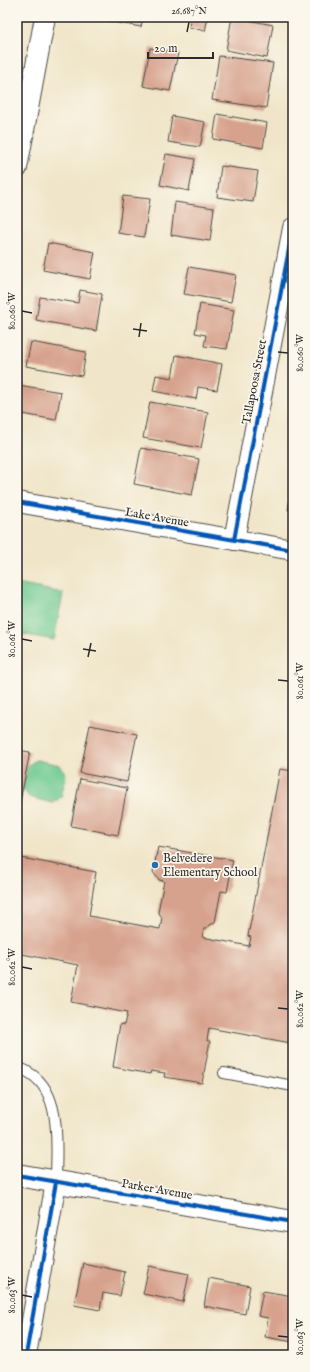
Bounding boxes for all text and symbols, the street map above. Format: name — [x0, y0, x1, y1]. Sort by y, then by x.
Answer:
text: 26.687°N — [171, 5, 207, 18]
scale bar — [148, 34, 213, 60]
text: 20 m — [154, 41, 177, 56]
text: 80.060°W — [6, 292, 19, 330]
text: 80.060°W — [294, 334, 307, 372]
street label: Tallapoosa Street — [239, 338, 271, 426]
street label: Lake Avenue — [124, 504, 191, 531]
text: 80.061°W — [6, 620, 19, 657]
text: 80.061°W — [294, 662, 307, 699]
place label: Belvedere Elementary School — [163, 851, 258, 880]
marker: Belvedere Elementary School — [150, 860, 160, 870]
text: 80.062°W — [6, 948, 19, 986]
text: 80.062°W — [294, 990, 307, 1028]
street label: Parker Avenue — [120, 1176, 194, 1203]
text: 80.063°W — [6, 1276, 19, 1313]
text: 80.063°W — [294, 1318, 307, 1355]

